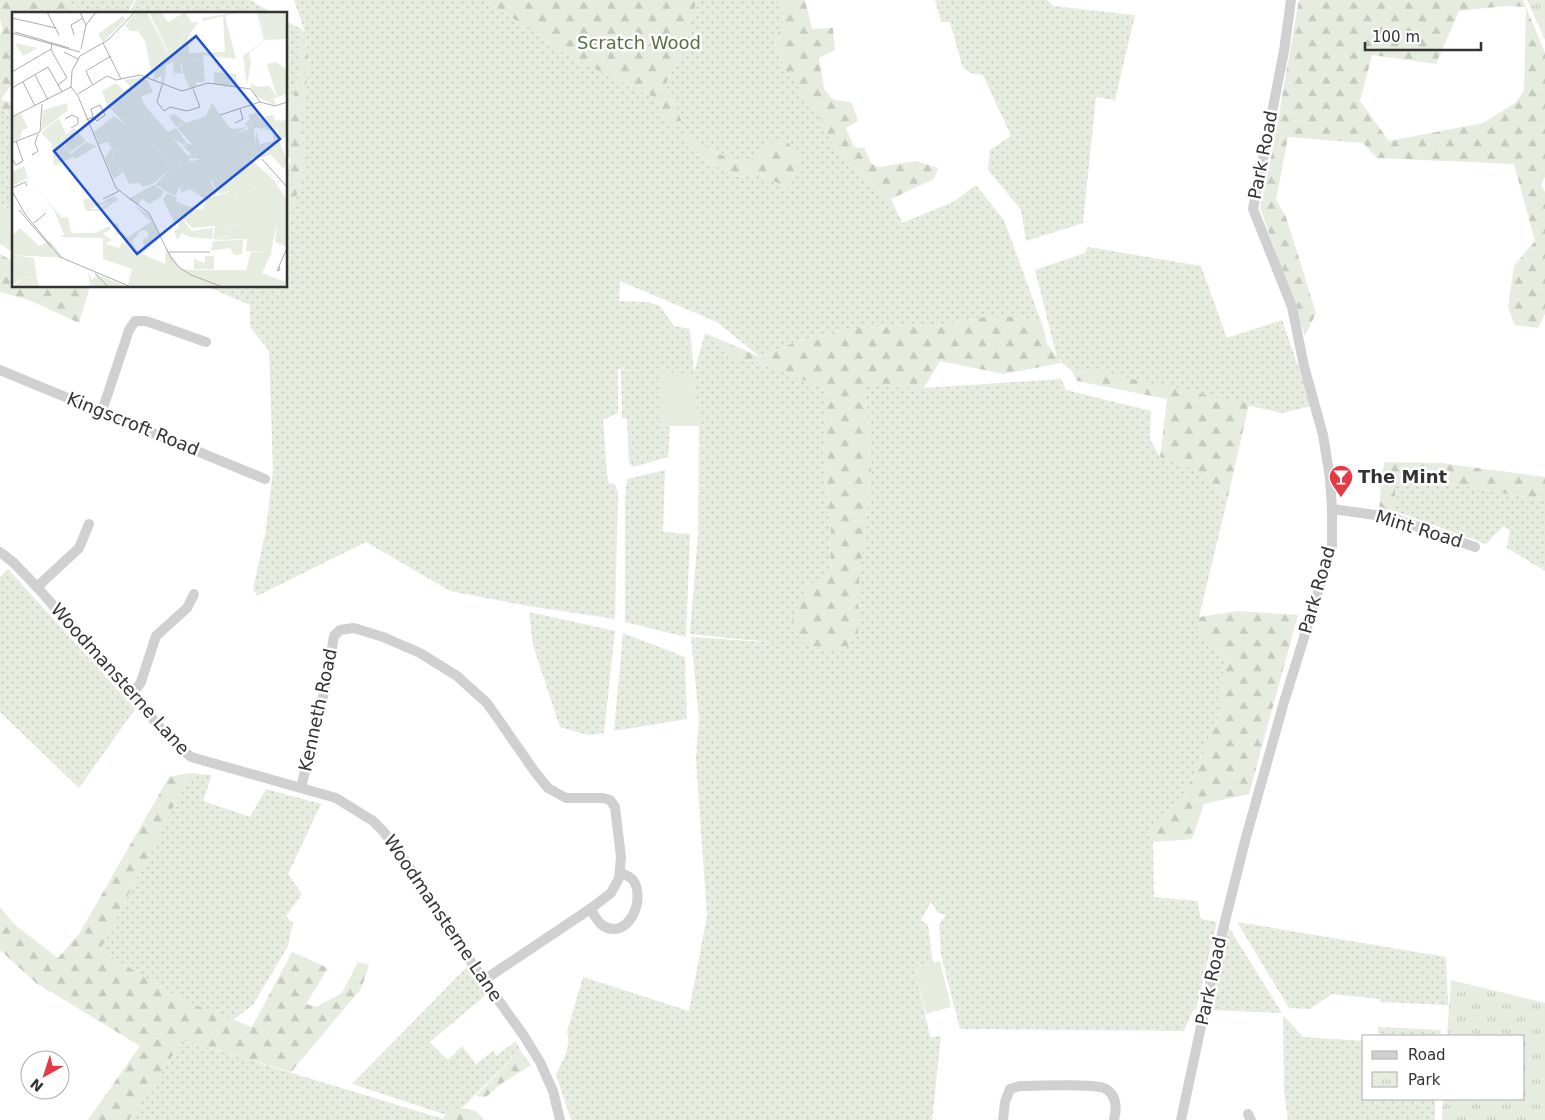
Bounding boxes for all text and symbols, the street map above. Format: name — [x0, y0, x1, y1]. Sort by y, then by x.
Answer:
inset map — [12, 12, 288, 288]
scale bar — [1365, 20, 1481, 52]
text: 100 m — [1372, 28, 1420, 46]
park label: Scratch Wood — [577, 32, 701, 53]
street label: Park Road — [1244, 109, 1281, 201]
street label: Kingscroft Road — [64, 387, 202, 460]
bar icon: The Mint — [1328, 464, 1354, 498]
place label: The Mint — [1358, 466, 1447, 487]
street label: Mint Road — [1373, 505, 1465, 552]
street label: Park Road — [1294, 544, 1339, 636]
street label: Woodmansterne Lane — [47, 599, 194, 759]
street label: Kenneth Road — [294, 646, 341, 773]
street label: Woodmansterne Lane — [380, 830, 507, 1005]
street label: Park Road — [1191, 935, 1230, 1027]
legend — [1362, 1035, 1525, 1100]
text: Road — [1408, 1046, 1446, 1064]
north arrow — [20, 1050, 70, 1100]
text: Park — [1408, 1071, 1441, 1089]
text: N — [27, 1075, 46, 1095]

